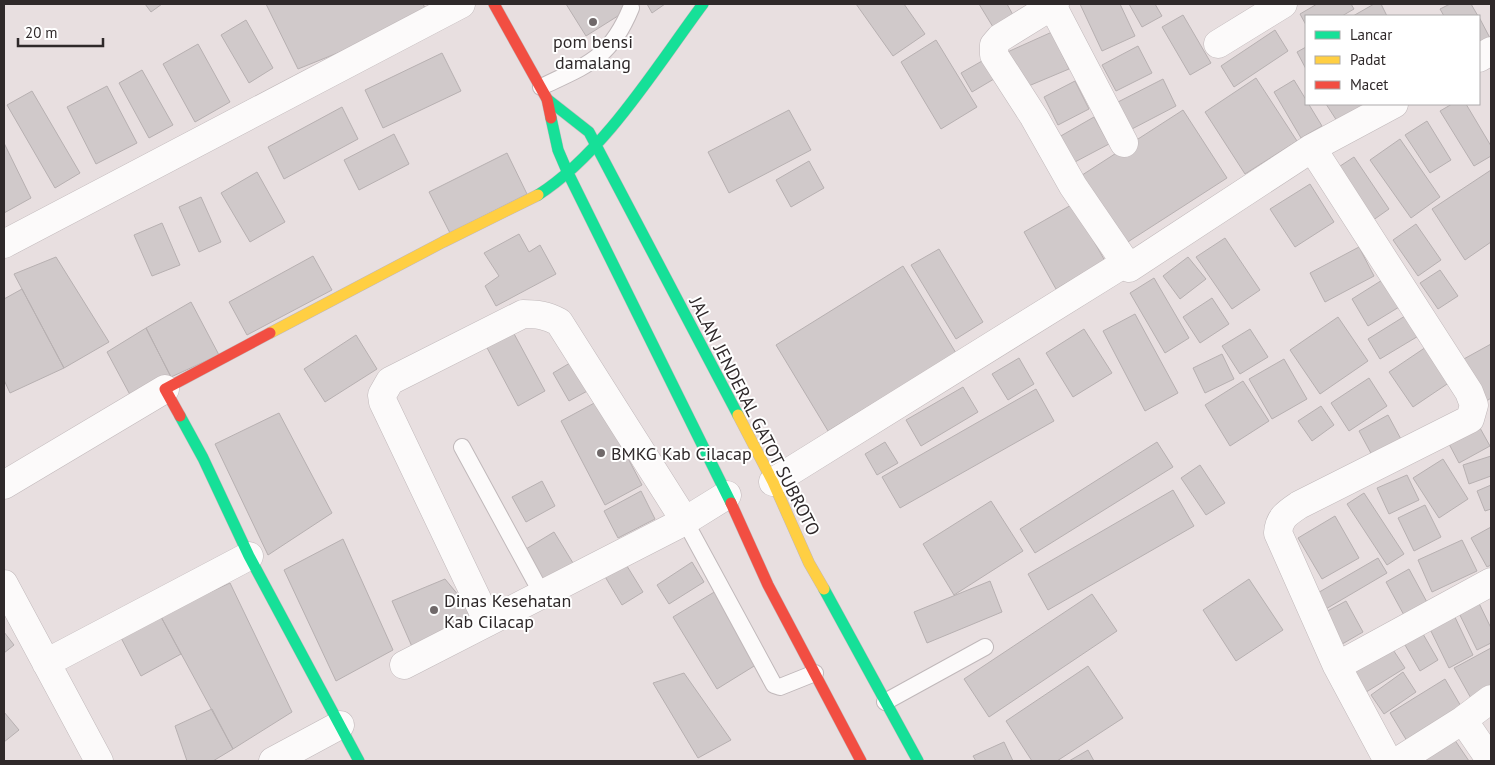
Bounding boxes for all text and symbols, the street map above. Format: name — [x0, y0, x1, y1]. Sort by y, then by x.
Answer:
scale bar — [18, 15, 102, 47]
legend — [1305, 15, 1480, 105]
marker: pom bensi damalang — [587, 16, 599, 28]
text: 20 m — [25, 23, 58, 42]
text: Lancar — [1350, 25, 1392, 44]
place label: pom bensi damalang — [553, 30, 633, 74]
text: Padat — [1350, 50, 1386, 69]
text: Macet — [1350, 75, 1388, 94]
street label: JALAN JENDERAL GATOT SUBROTO — [684, 292, 825, 539]
place label: BMKG Kab Cilacap — [611, 442, 752, 465]
marker: BMKG Kab Cilacap — [595, 447, 607, 459]
place label: Dinas Kesehatan Kab Cilacap — [444, 589, 571, 633]
marker: Dinas Kesehatan Kab Cilacap — [428, 604, 440, 616]

